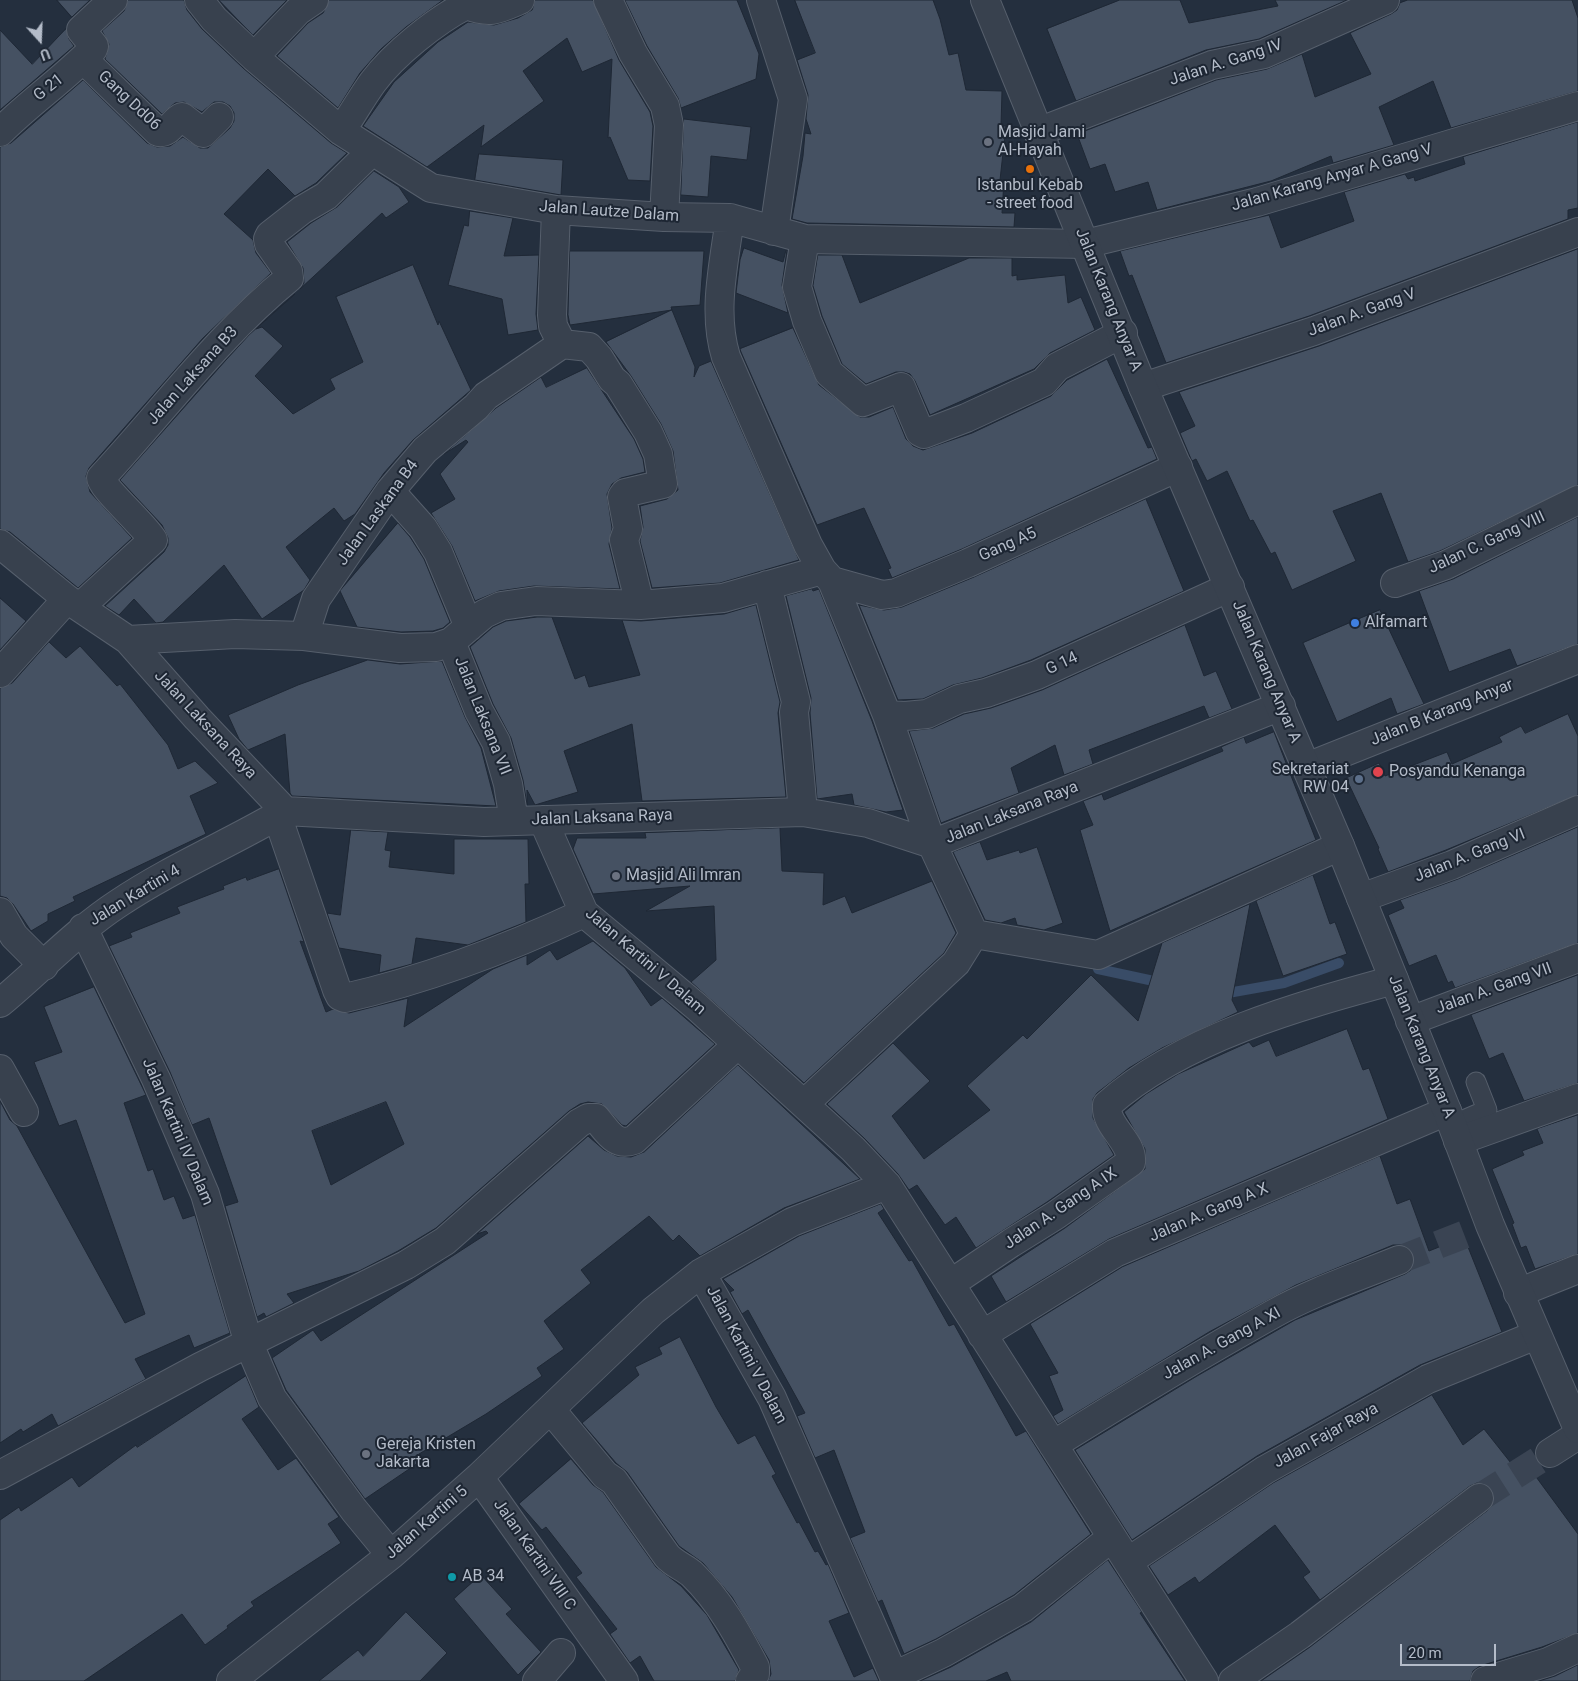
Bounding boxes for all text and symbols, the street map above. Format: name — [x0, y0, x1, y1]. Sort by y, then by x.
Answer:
north arrow — [15, 15, 65, 65]
street label: Jalan A. Gang IV — [1167, 36, 1285, 90]
text: U — [38, 45, 52, 63]
street label: Gang Dd06 — [94, 67, 164, 135]
street label: G 21 — [30, 70, 68, 106]
place label: Masjid Jami Al-Hayah — [998, 123, 1085, 161]
marker: Masjid Jami Al-Hayah — [982, 136, 994, 148]
street label: Jalan Karang Anyar A Gang V — [1229, 140, 1435, 216]
marker: Istanbul Kebab - street food — [1024, 163, 1036, 175]
place label: Istanbul Kebab - street food — [977, 176, 1083, 214]
street label: Jalan Lautze Dalam — [538, 198, 680, 226]
street label: Jalan Karang Anyar A — [1071, 226, 1145, 374]
street label: Jalan A. Gang V — [1306, 285, 1418, 341]
street label: Jalan Laksana B3 — [144, 323, 242, 429]
street label: Jalan Laskana B4 — [333, 456, 423, 570]
street label: Jalan C. Gang VIII — [1426, 508, 1548, 578]
street label: Gang A5 — [976, 524, 1040, 566]
street label: Jalan Karang Anyar A — [1227, 598, 1305, 746]
place label: Alfamart — [1365, 613, 1427, 633]
marker: Alfamart — [1349, 617, 1361, 629]
street label: G 14 — [1043, 648, 1081, 680]
street label: Jalan Laksana VII — [450, 654, 514, 778]
street label: Jalan Laksana Raya — [150, 667, 260, 783]
street label: Jalan B Karang Anyar — [1368, 676, 1516, 750]
place label: Sekretariat RW 04 — [1272, 760, 1349, 798]
place label: Posyandu Kenanga — [1389, 762, 1526, 782]
marker: Posyandu Kenanga — [1371, 765, 1385, 779]
marker: Sekretariat RW 04 — [1353, 773, 1365, 785]
street label: Jalan Laksana Raya — [943, 778, 1081, 848]
street label: Jalan Laksana Raya — [531, 806, 673, 830]
street label: Jalan A. Gang VI — [1412, 825, 1528, 887]
street label: Jalan Kartini 4 — [86, 861, 184, 931]
place label: Masjid Ali Imran — [626, 866, 741, 886]
marker: Masjid Ali Imran — [610, 870, 622, 882]
street label: Jalan Kartini V Dalam — [581, 904, 709, 1020]
street label: Jalan A. Gang VII — [1433, 959, 1555, 1019]
street label: Jalan Karang Anyar A — [1384, 973, 1458, 1121]
street label: Jalan Kartini IV Dalam — [137, 1056, 217, 1208]
street label: Jalan A. Gang A IX — [1001, 1164, 1121, 1254]
street label: Jalan A. Gang A X — [1147, 1179, 1271, 1247]
street label: Jalan Kartini V Dalam — [702, 1283, 790, 1427]
street label: Jalan A. Gang A XI — [1160, 1304, 1284, 1384]
street label: Jalan Fajar Raya — [1270, 1399, 1382, 1473]
place label: Gereja Kristen Jakarta — [376, 1435, 476, 1473]
marker: Gereja Kristen Jakarta — [360, 1448, 372, 1460]
street label: Jalan Kartini 5 — [382, 1482, 472, 1564]
street label: Jalan Kartini VIII C — [489, 1496, 579, 1614]
place label: AB 34 — [462, 1567, 504, 1587]
marker: AB 34 — [446, 1571, 458, 1583]
scale bar — [1403, 1634, 1499, 1666]
text: 20 m — [1408, 1644, 1442, 1662]

